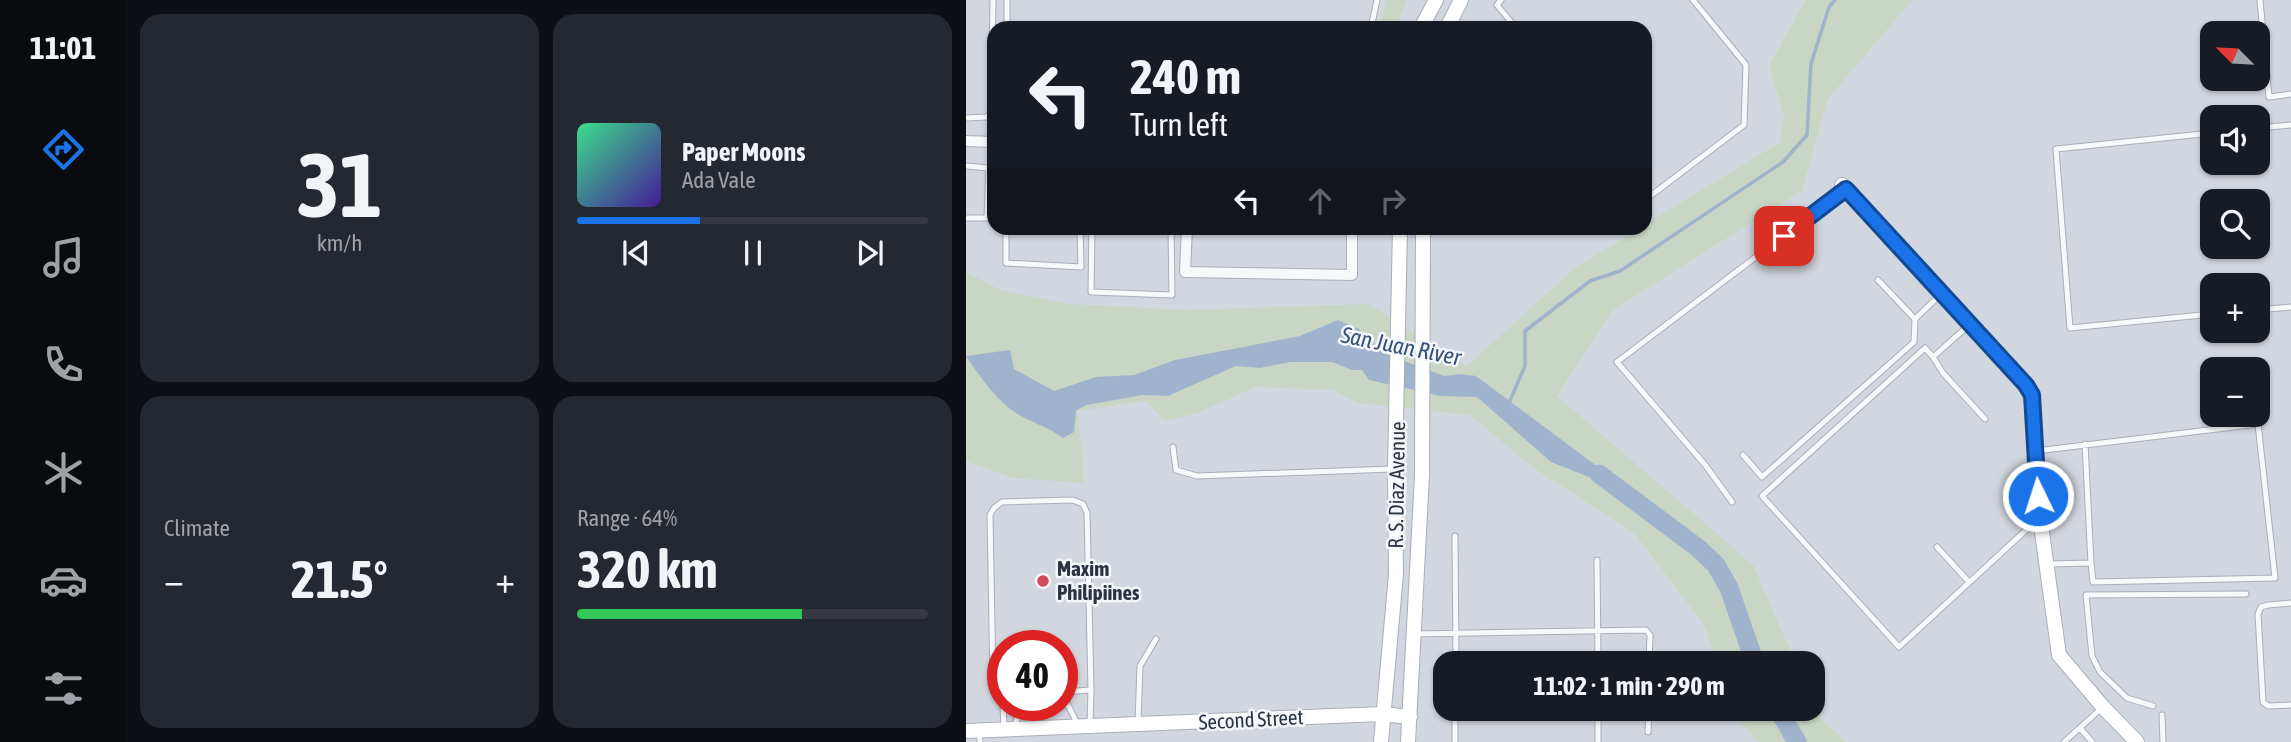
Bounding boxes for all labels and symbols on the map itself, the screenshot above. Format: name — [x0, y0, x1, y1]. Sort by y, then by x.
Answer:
north arrow — [2200, 21, 2270, 91]
pin — [1754, 206, 1814, 266]
water label: San Juan River — [1338, 321, 1464, 371]
street label: R. S. Diaz Avenue — [1383, 421, 1409, 549]
position arrow — [2001, 459, 2075, 533]
place label: Maxim Philipiines — [1057, 556, 1140, 604]
marker: Maxim Philipiines — [1035, 573, 1051, 589]
speed limit sign: 40 — [987, 630, 1078, 721]
street label: Second Street — [1198, 704, 1304, 734]

